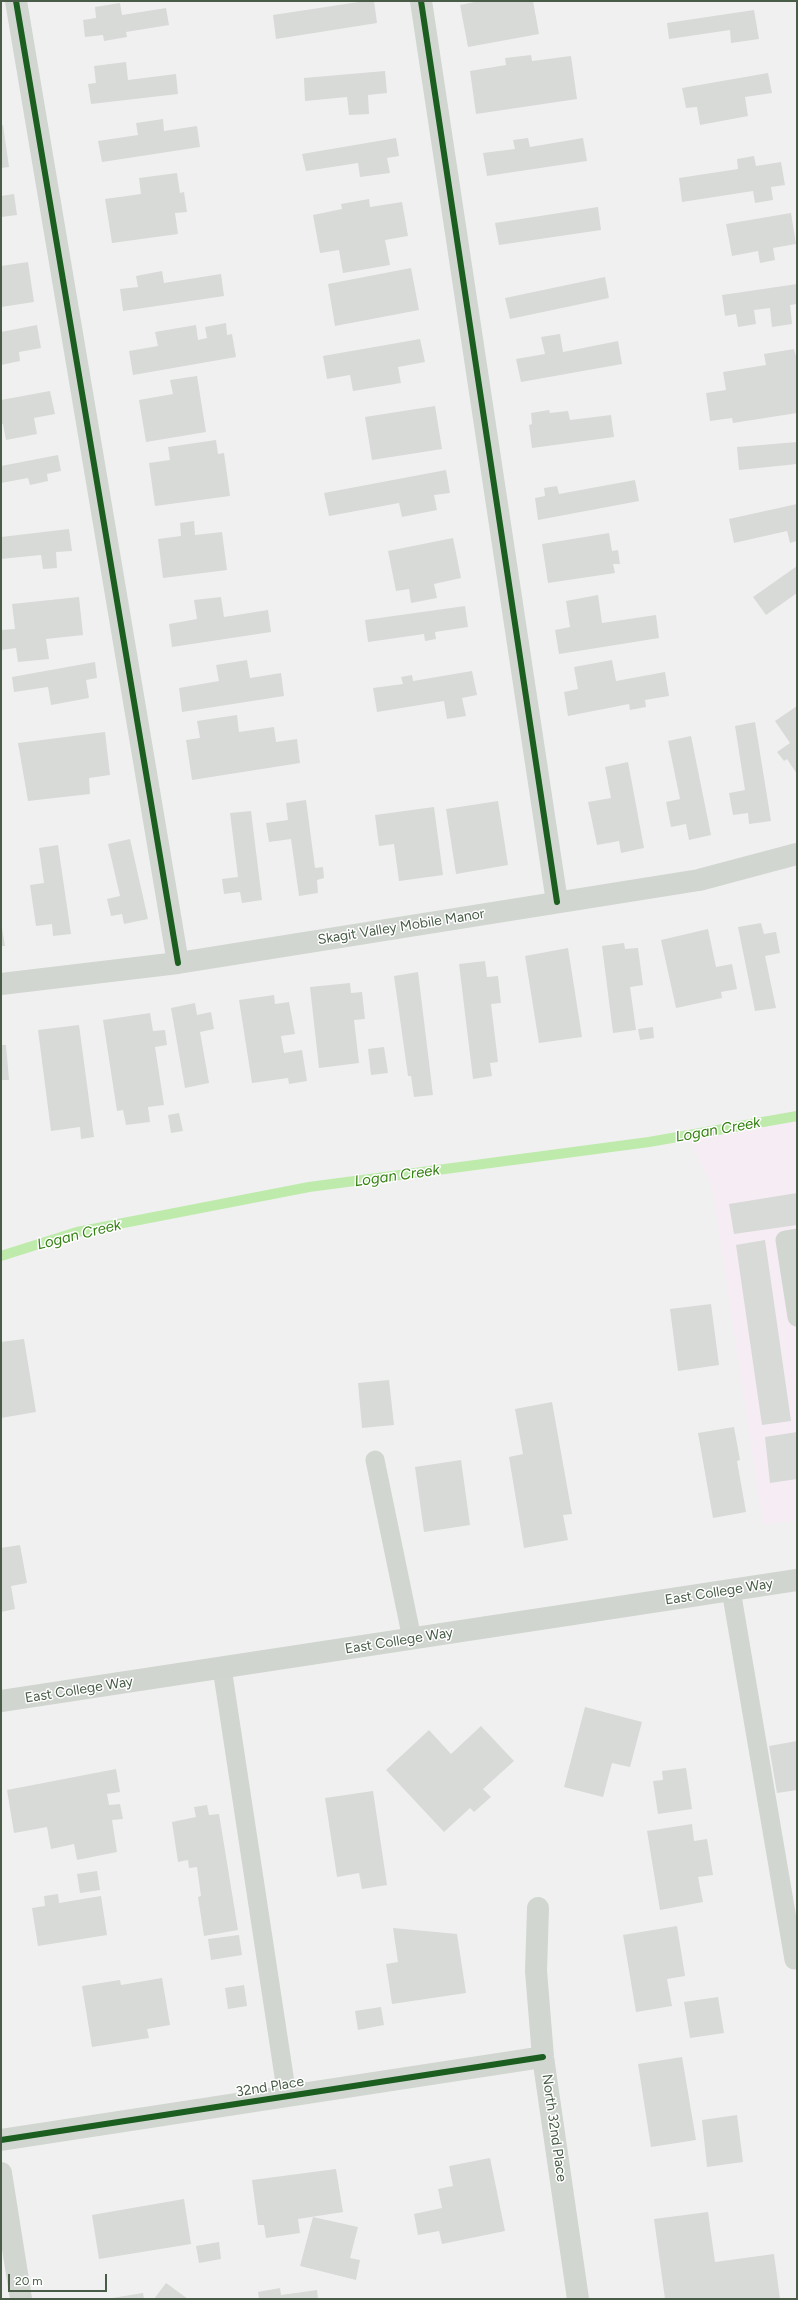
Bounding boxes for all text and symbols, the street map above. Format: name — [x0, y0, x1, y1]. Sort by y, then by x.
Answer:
street label: Skagit Valley Mobile Manor — [316, 906, 486, 948]
water label: Logan Creek — [674, 1114, 762, 1146]
water label: Logan Creek — [353, 1161, 441, 1191]
water label: Logan Creek — [35, 1216, 123, 1254]
street label: East College Way — [664, 1575, 774, 1609]
street label: East College Way — [344, 1624, 454, 1658]
street label: East College Way — [24, 1673, 134, 1707]
street label: 32nd Place — [235, 2073, 305, 2101]
street label: North 32nd Place — [538, 2073, 570, 2183]
scale bar — [10, 2266, 109, 2292]
text: 20 m — [15, 2274, 43, 2288]

